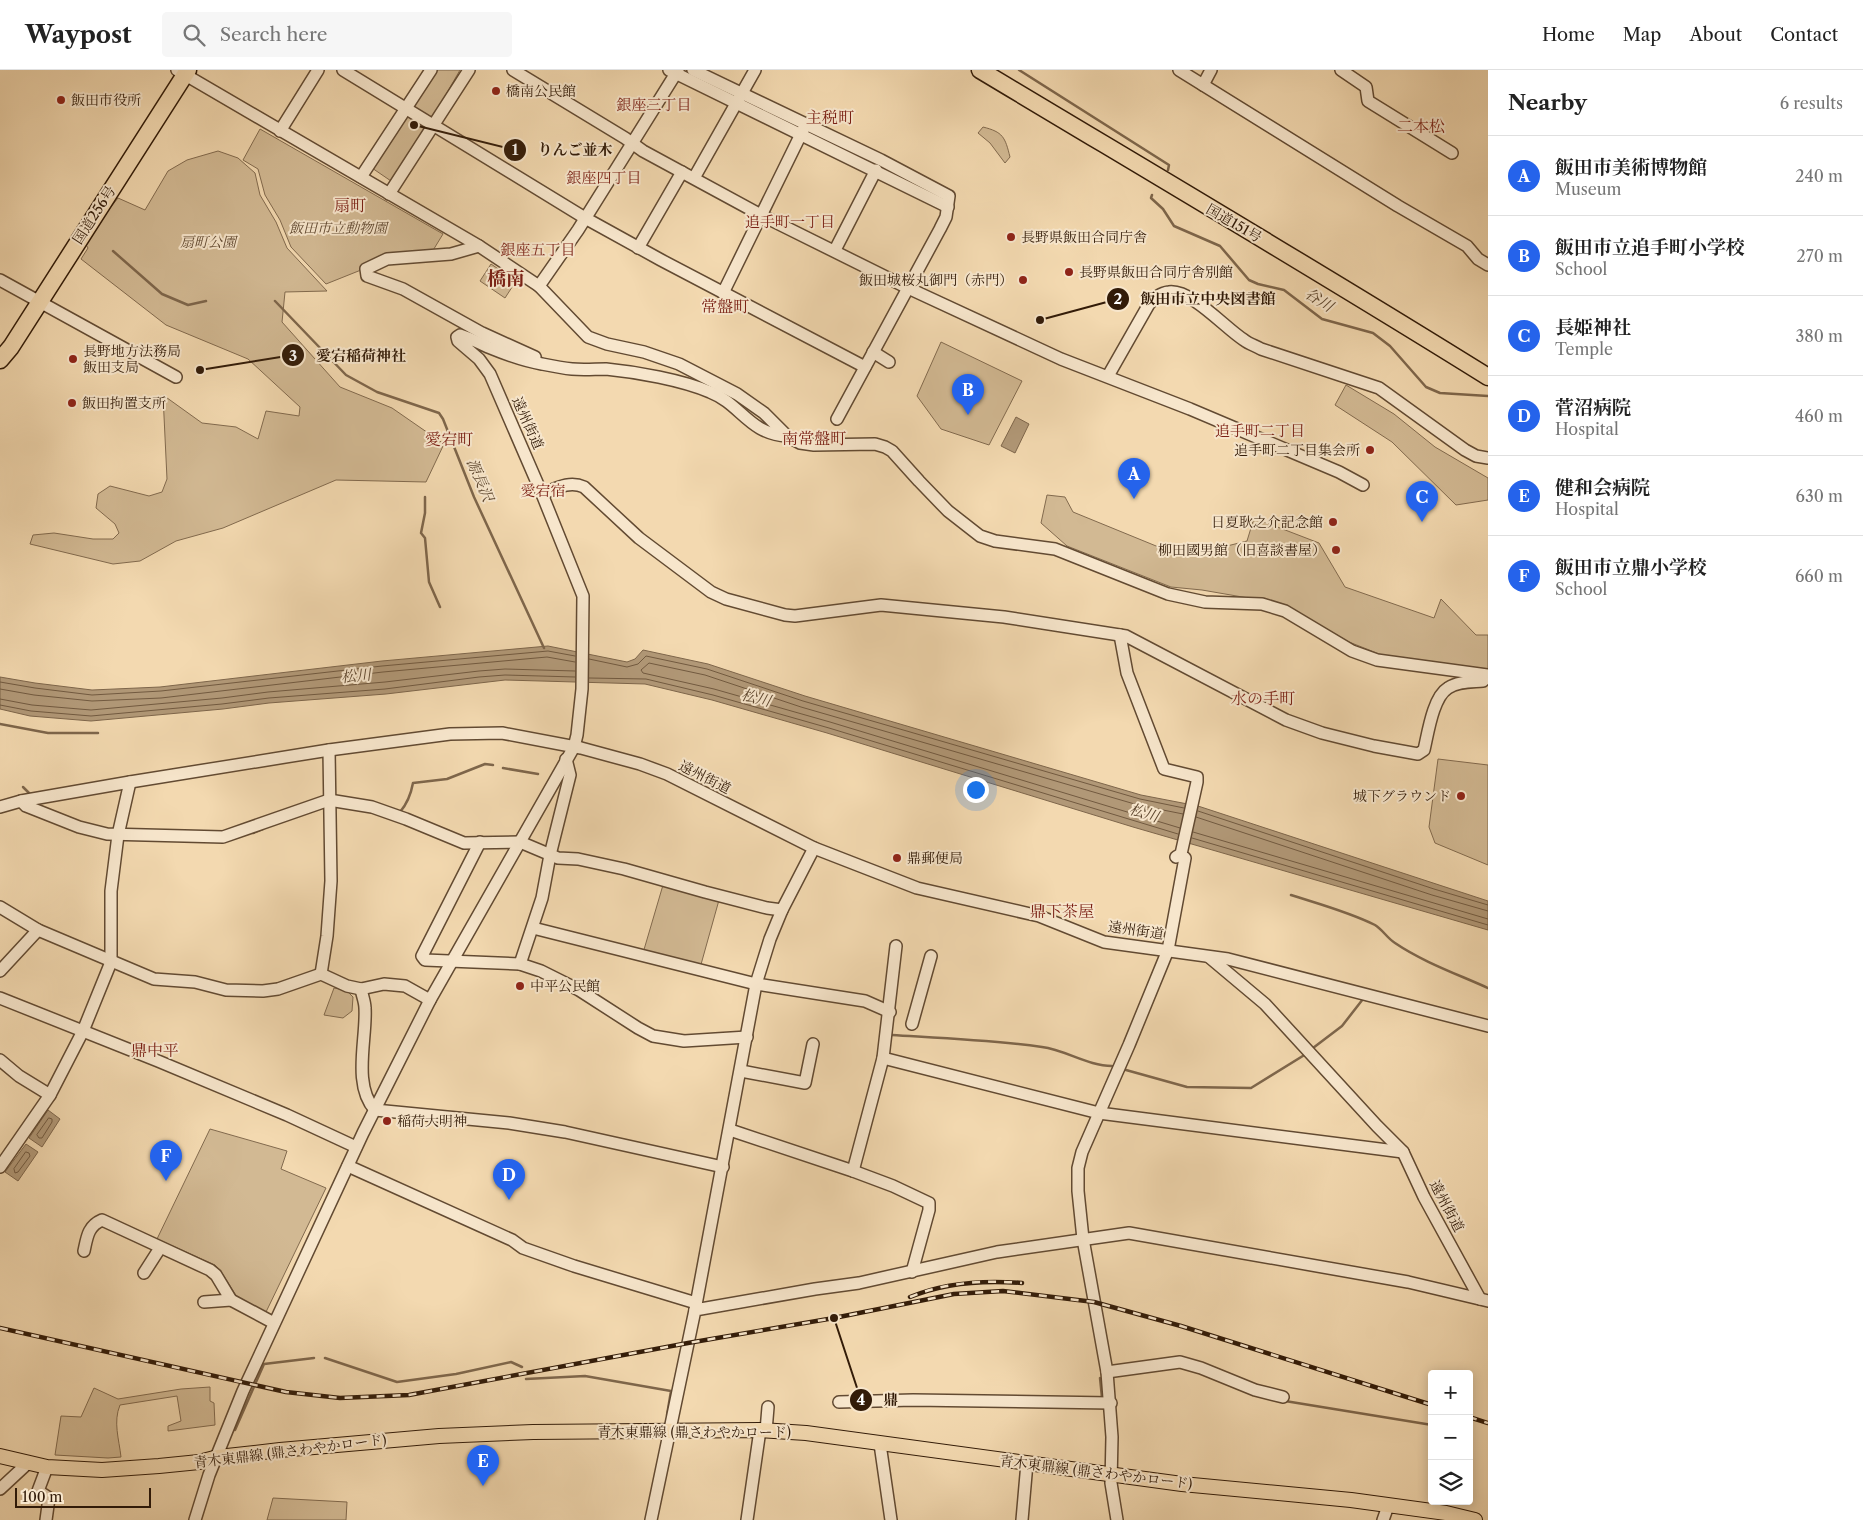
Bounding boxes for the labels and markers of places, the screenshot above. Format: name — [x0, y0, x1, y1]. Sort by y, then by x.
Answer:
place label: 橋南公民館 — [506, 82, 576, 100]
marker: 橋南公民館 — [490, 85, 502, 97]
place label: 飯田市役所 — [71, 91, 141, 109]
marker: 飯田市役所 — [55, 94, 67, 106]
callout: りんご並木 — [503, 135, 623, 165]
place label: 長野県飯田合同庁舎 — [1021, 228, 1147, 246]
marker: 長野県飯田合同庁舎 — [1005, 231, 1017, 243]
place label: 長野県飯田合同庁舎別館 — [1079, 263, 1233, 281]
marker: 長野県飯田合同庁舎別館 — [1063, 266, 1075, 278]
place label: 飯田城桜丸御門（赤門） — [859, 271, 1013, 289]
marker: 飯田城桜丸御門（赤門） — [1017, 274, 1029, 286]
callout: 飯田市立中央図書館 — [1105, 284, 1285, 314]
callout: 愛宕稲荷神社 — [281, 340, 416, 370]
place label: 長野地方法務局 飯田支局 — [83, 342, 181, 376]
marker: 長野地方法務局 飯田支局 — [67, 353, 79, 365]
pin: B — [952, 374, 984, 415]
place label: 飯田拘置支所 — [82, 394, 166, 412]
marker: 飯田拘置支所 — [66, 397, 78, 409]
place label: 追手町二丁目集会所 — [1234, 441, 1360, 459]
marker: 追手町二丁目集会所 — [1364, 444, 1376, 456]
pin: A — [1118, 458, 1150, 499]
pin: C — [1406, 481, 1438, 522]
place label: 日夏耿之介記念館 — [1211, 513, 1323, 531]
marker: 日夏耿之介記念館 — [1327, 516, 1339, 528]
place label: 柳田國男館（旧喜談書屋） — [1158, 541, 1326, 559]
marker: 柳田國男館（旧喜談書屋） — [1330, 544, 1342, 556]
place label: 城下グラウンド — [1353, 787, 1451, 805]
marker: 城下グラウンド — [1455, 790, 1467, 802]
place label: 鼎郵便局 — [907, 849, 963, 867]
marker: 鼎郵便局 — [891, 852, 903, 864]
place label: 中平公民館 — [530, 977, 600, 995]
marker: 中平公民館 — [514, 980, 526, 992]
place label: 稲荷大明神 — [397, 1112, 467, 1130]
marker: 稲荷大明神 — [381, 1115, 393, 1127]
pin: F — [150, 1140, 182, 1181]
pin: D — [493, 1159, 525, 1200]
callout: 鼎 — [848, 1385, 908, 1415]
pin: E — [467, 1445, 499, 1486]

